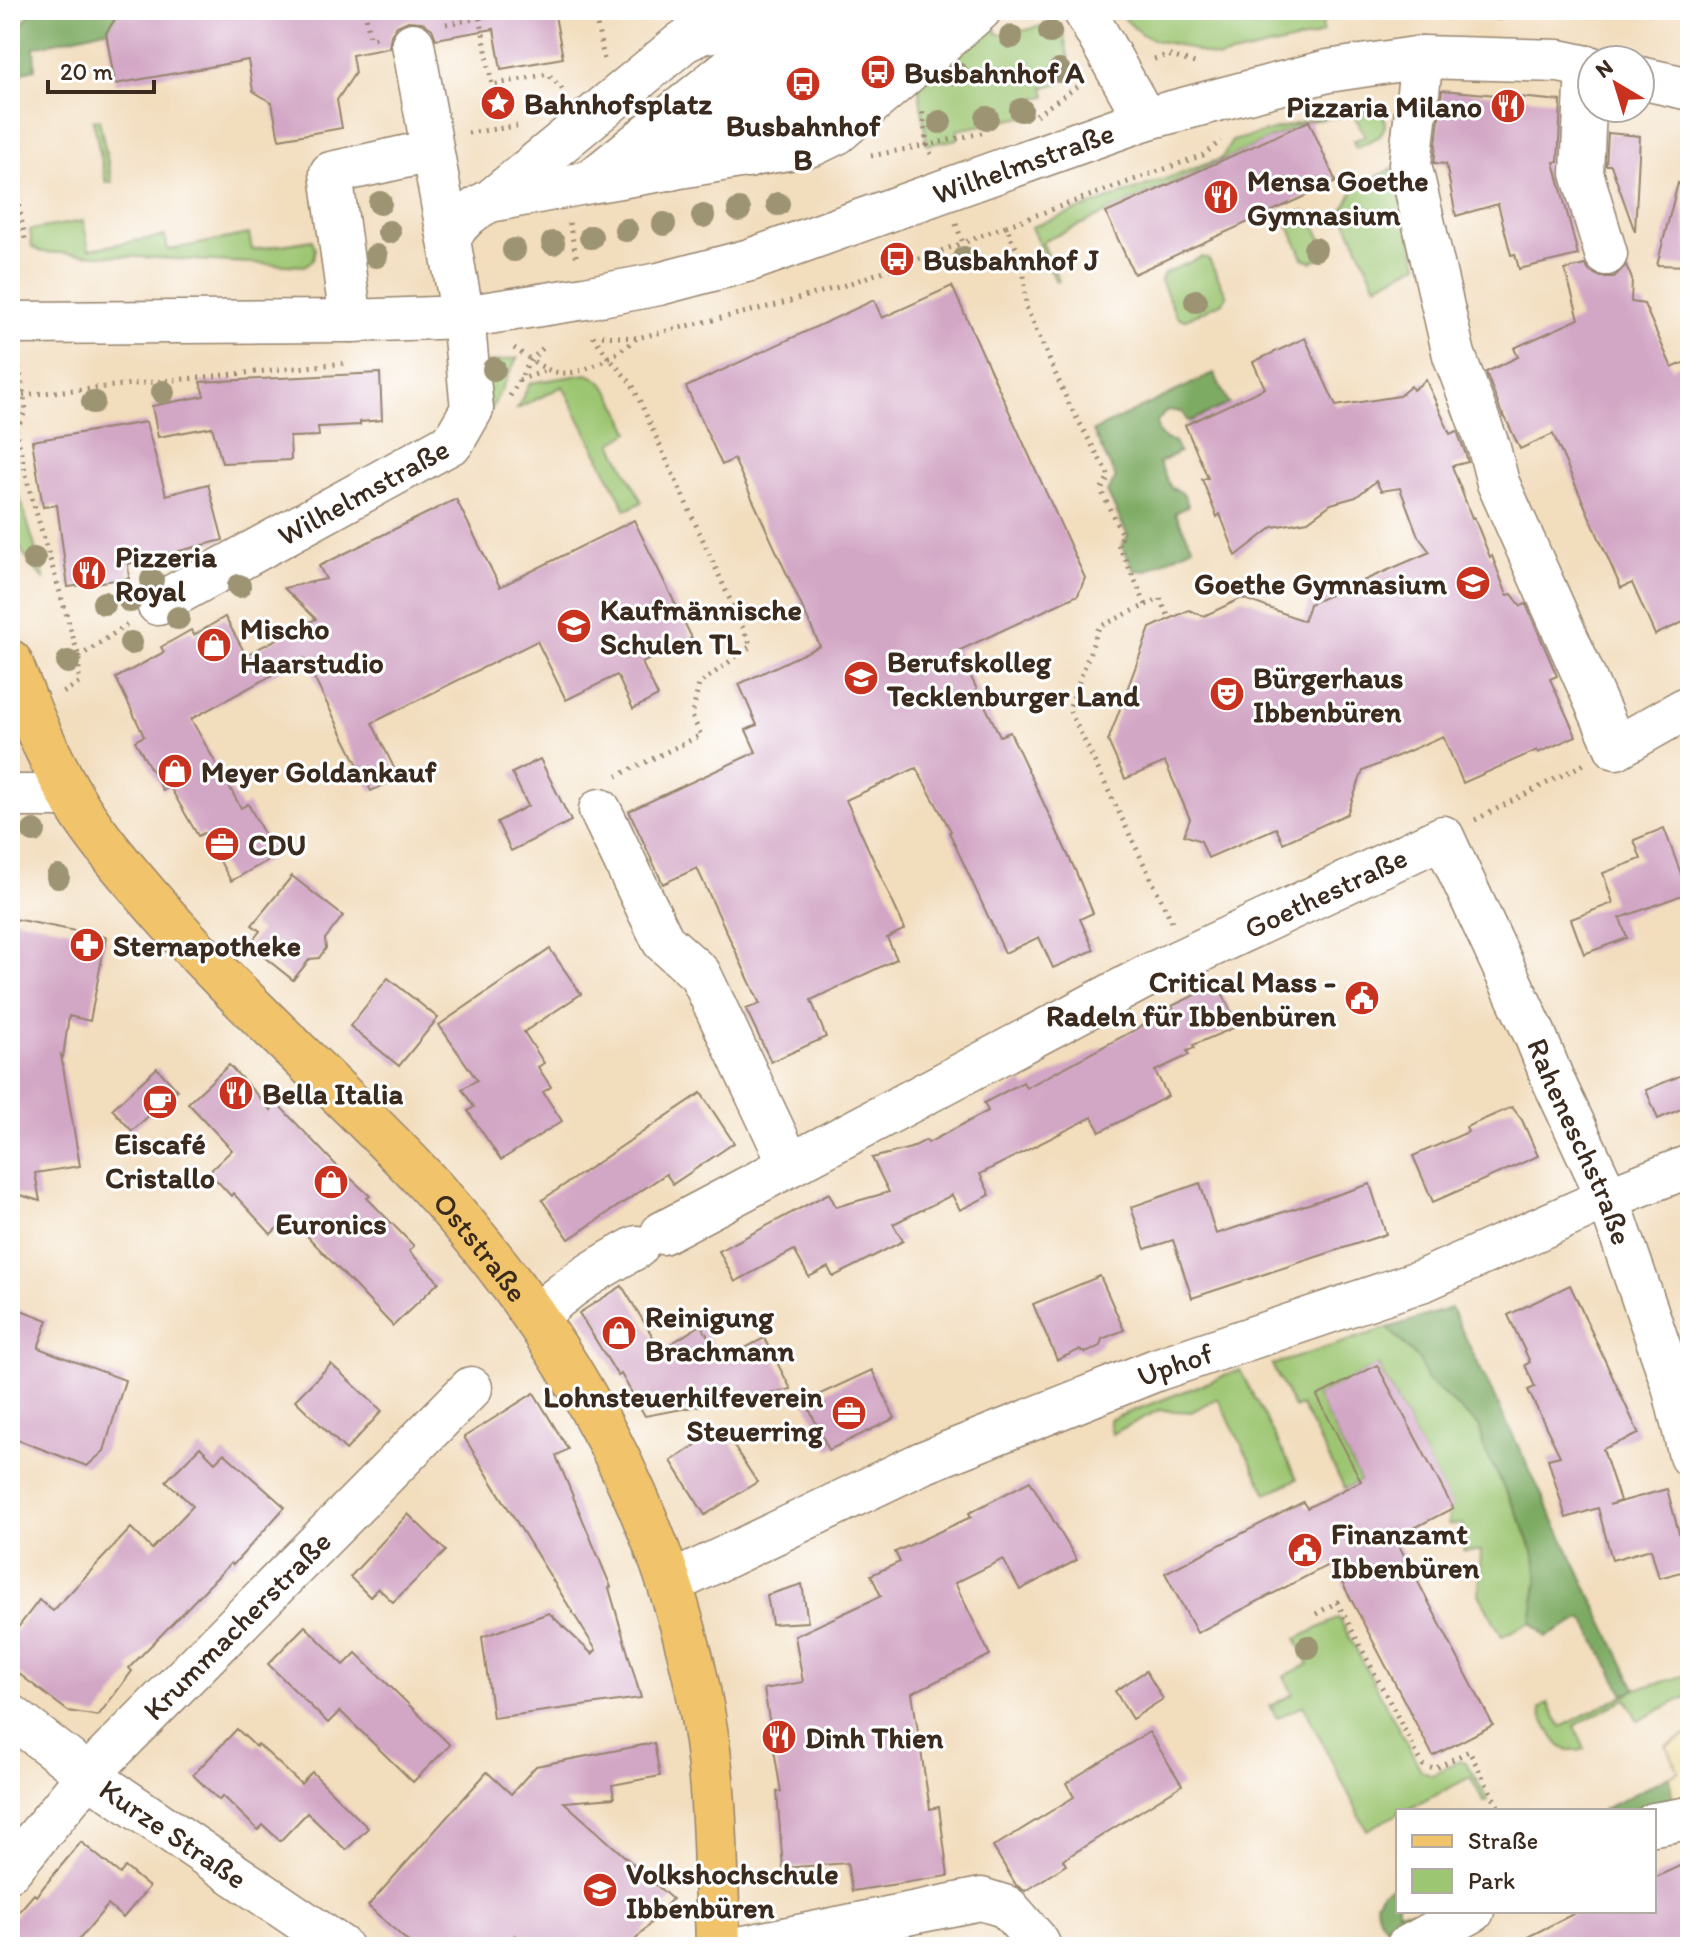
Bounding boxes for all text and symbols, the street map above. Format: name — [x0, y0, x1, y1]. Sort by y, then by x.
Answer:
scale bar — [48, 44, 154, 94]
north arrow — [1576, 44, 1656, 124]
bus stop icon: Busbahnhof A — [859, 53, 897, 91]
text: N — [1590, 53, 1618, 84]
place label: Busbahnhof A — [904, 54, 1085, 91]
text: 20 m — [60, 57, 113, 86]
bus stop icon: Busbahnhof B — [784, 65, 822, 103]
place icon: Bahnhofsplatz — [479, 84, 517, 122]
place label: Bahnhofsplatz — [524, 85, 713, 122]
restaurant icon: Pizzaria Milano — [1489, 87, 1527, 125]
place label: Pizzaria Milano — [1286, 88, 1482, 125]
place label: Busbahnhof B — [726, 107, 881, 178]
street label: Wilhelmstraße — [927, 113, 1119, 212]
place label: Mensa Goethe Gymnasium — [1247, 162, 1429, 233]
restaurant icon: Mensa Goethe Gymnasium — [1202, 178, 1240, 216]
bus stop icon: Busbahnhof J — [878, 240, 916, 278]
place label: Busbahnhof J — [923, 241, 1099, 278]
street label: Wilhelmstraße — [271, 429, 455, 553]
place label: Pizzeria Royal — [115, 538, 217, 609]
restaurant icon: Pizzeria Royal — [70, 554, 108, 592]
school or university icon: Goethe Gymnasium — [1454, 564, 1492, 602]
place label: Goethe Gymnasium — [1194, 565, 1448, 602]
place label: Kaufmännische Schulen TL — [600, 591, 802, 662]
school or university icon: Kaufmännische Schulen TL — [555, 607, 593, 645]
place label: Mischo Haarstudio — [240, 610, 384, 681]
shop icon: Mischo Haarstudio — [195, 626, 233, 664]
place label: Berufskolleg Tecklenburger Land — [886, 643, 1140, 714]
school or university icon: Berufskolleg Tecklenburger Land — [842, 659, 880, 697]
place label: Bürgerhaus Ibbenbüren — [1253, 659, 1403, 730]
theatre icon: Bürgerhaus Ibbenbüren — [1208, 675, 1246, 713]
shop icon: Meyer Goldankauf — [156, 752, 194, 790]
place label: Meyer Goldankauf — [201, 753, 437, 790]
office icon: CDU — [203, 825, 241, 863]
place label: CDU — [248, 826, 306, 863]
street label: Goethestraße — [1238, 838, 1413, 946]
pharmacy icon: Sternapotheke — [68, 926, 106, 964]
place label: Sternapotheke — [113, 927, 301, 964]
place label: Critical Mass - Radeln für Ibbenbüren — [1046, 963, 1337, 1034]
public building icon: Critical Mass - Radeln für Ibbenbüren — [1343, 979, 1381, 1017]
street label: Raheneschstraße — [1520, 1033, 1641, 1249]
restaurant icon: Bella Italia — [217, 1074, 255, 1112]
place label: Bella Italia — [262, 1075, 403, 1112]
cafe icon: Eiscafé Cristallo — [141, 1083, 179, 1121]
place label: Eiscafé Cristallo — [105, 1125, 215, 1196]
shop icon: Euronics — [312, 1163, 350, 1201]
street label: Oststraße — [426, 1184, 537, 1309]
place label: Euronics — [275, 1205, 387, 1242]
place label: Reinigung Brachmann — [645, 1298, 795, 1369]
shop icon: Reinigung Brachmann — [600, 1314, 638, 1352]
street label: Uphof — [1131, 1334, 1218, 1394]
place label: Lohnsteuerhilfeverein Steuerring — [543, 1378, 824, 1449]
office icon: Lohnsteuerhilfeverein Steuerring — [830, 1394, 868, 1432]
place label: Finanzamt Ibbenbüren — [1331, 1515, 1479, 1586]
street label: Krummacherstraße — [135, 1522, 338, 1728]
public building icon: Finanzamt Ibbenbüren — [1286, 1531, 1324, 1569]
restaurant icon: Dinh Thien — [760, 1718, 798, 1756]
place label: Dinh Thien — [805, 1719, 943, 1756]
street label: Kurze Straße — [93, 1770, 254, 1896]
legend — [1396, 1809, 1656, 1913]
text: Straße — [1468, 1826, 1538, 1855]
place label: Volkshochschule Ibbenbüren — [626, 1855, 839, 1926]
text: Park — [1468, 1866, 1515, 1895]
school or university icon: Volkshochschule Ibbenbüren — [581, 1871, 619, 1909]

